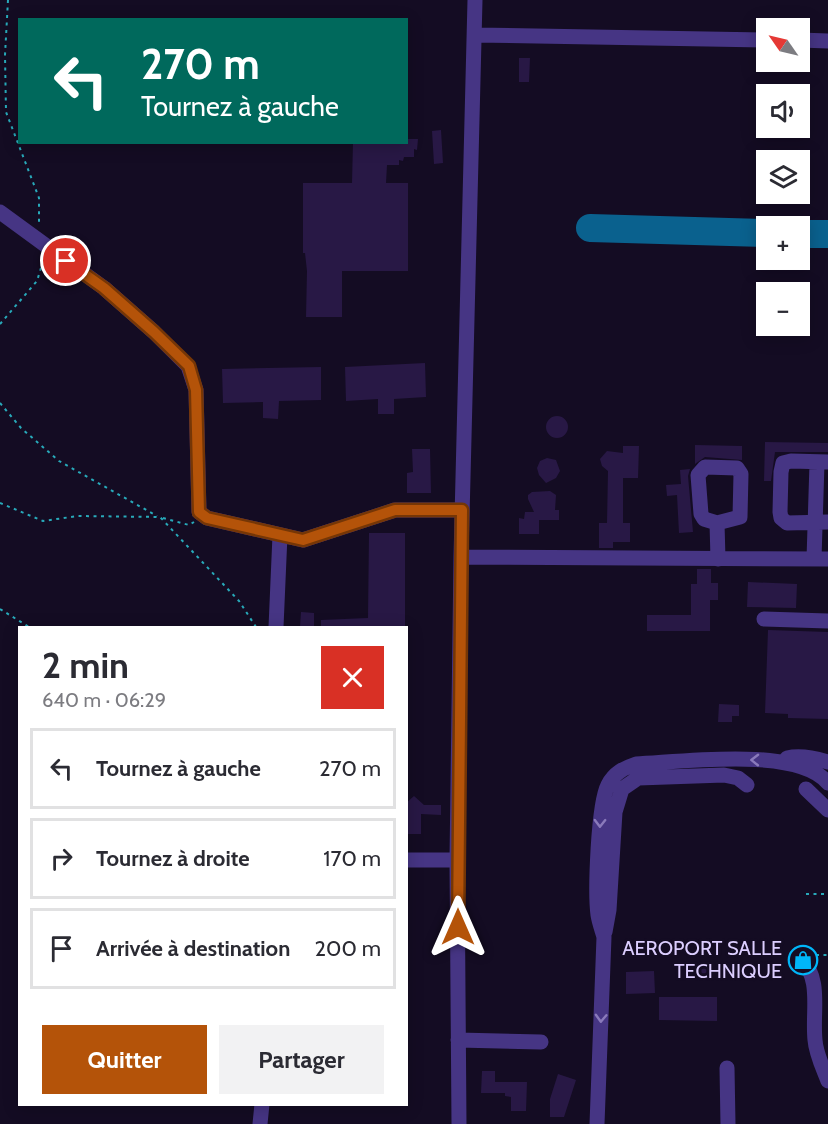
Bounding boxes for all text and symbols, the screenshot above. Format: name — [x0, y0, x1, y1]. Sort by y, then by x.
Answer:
north arrow — [756, 18, 810, 72]
map controls — [756, 18, 810, 336]
text: 270 m — [141, 38, 260, 90]
icon: left — [42, 42, 120, 120]
button: sound — [756, 84, 810, 138]
text: Tournez à gauche — [141, 90, 339, 123]
button: layers — [756, 150, 810, 204]
button: + — [756, 216, 810, 270]
pin — [40, 235, 91, 286]
icon: arrive — [49, 244, 82, 277]
button: − — [756, 282, 810, 336]
text: 2 min — [42, 643, 129, 687]
button: close — [321, 646, 384, 709]
text: 640 m · 06:29 — [42, 688, 166, 712]
icon: left — [45, 752, 78, 785]
one-way arrow — [750, 754, 759, 766]
text: Tournez à gauche — [96, 755, 261, 782]
text: 270 m — [319, 755, 381, 782]
one-way arrow — [594, 819, 606, 828]
icon: right — [45, 842, 78, 875]
text: Tournez à droite — [96, 845, 250, 872]
text: 170 m — [323, 845, 381, 872]
position arrow — [426, 895, 490, 959]
icon: arrive — [45, 932, 78, 965]
text: Arrivée à destination — [96, 935, 290, 962]
text: 200 m — [315, 935, 381, 962]
place label: AEROPORT SALLE TECHNIQUE — [622, 936, 782, 983]
shop icon: AEROPORT SALLE TECHNIQUE — [787, 944, 819, 976]
one-way arrow — [594, 1013, 607, 1022]
button: Quitter — [42, 1025, 207, 1094]
button: Partager — [219, 1025, 384, 1094]

